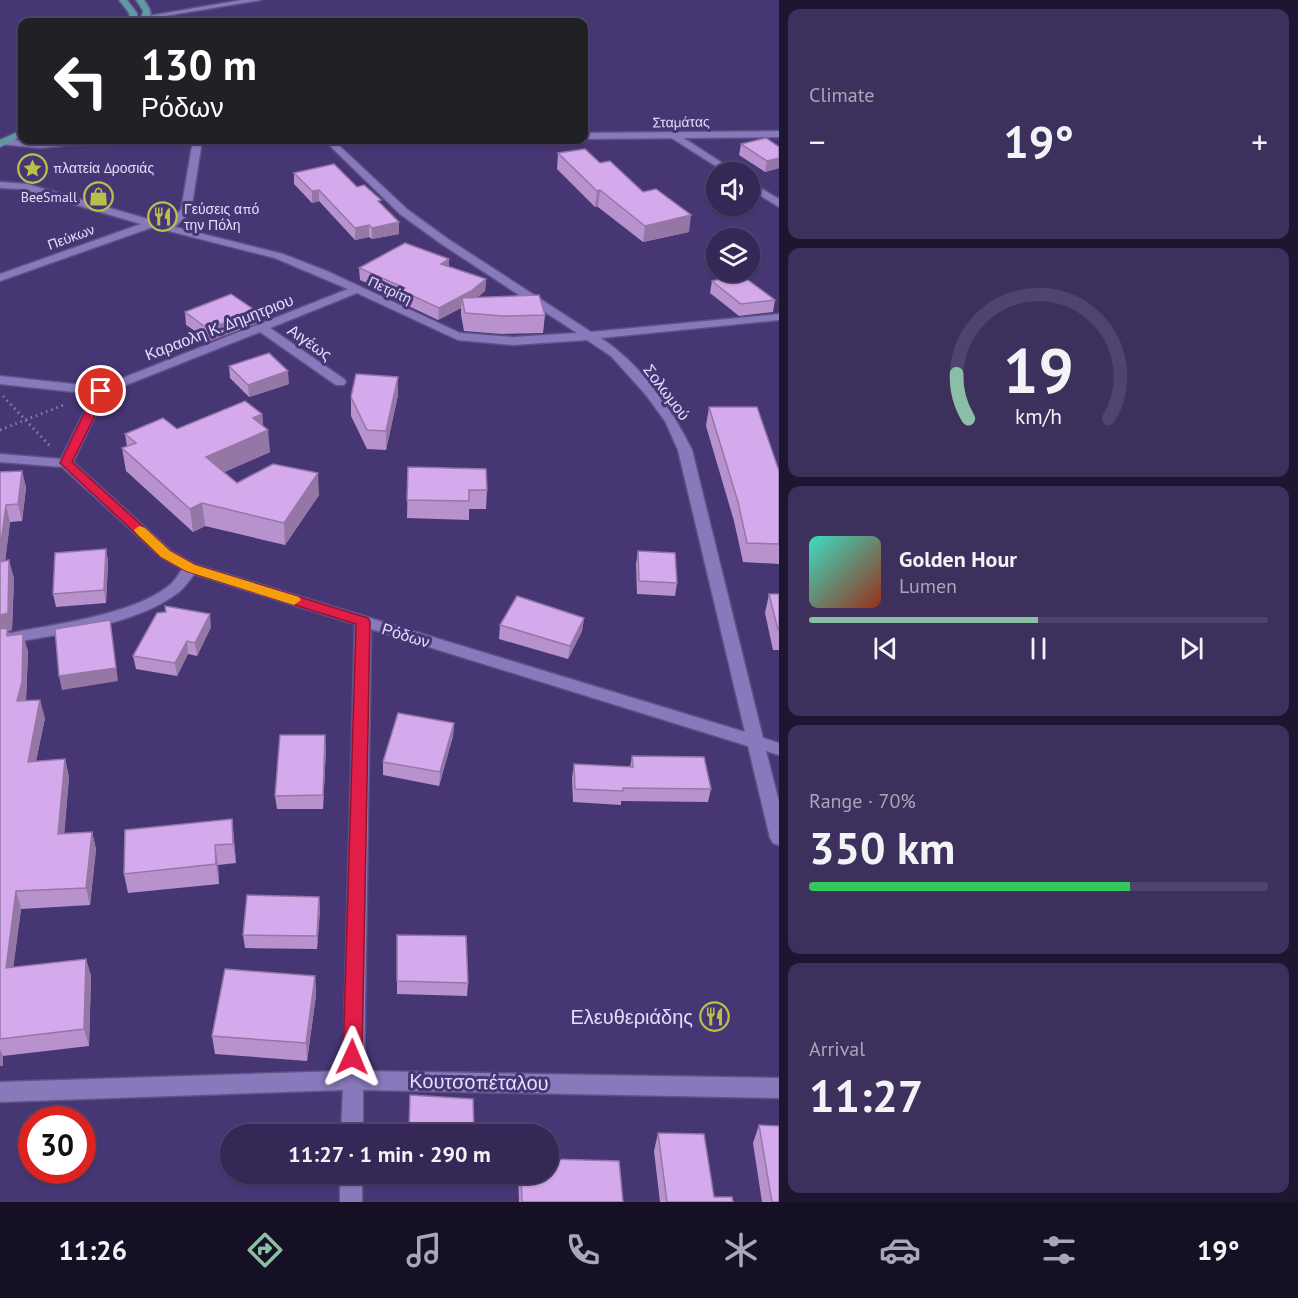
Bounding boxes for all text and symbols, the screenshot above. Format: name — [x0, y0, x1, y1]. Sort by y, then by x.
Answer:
text: 130 m — [141, 37, 257, 92]
icon: left — [42, 42, 120, 120]
text: Climate — [809, 82, 875, 108]
text: Ρόδων — [141, 90, 224, 124]
street label: Σταμάτας — [652, 112, 710, 131]
text: 19° — [1003, 112, 1074, 170]
text: − — [809, 120, 826, 163]
text: + — [1251, 120, 1268, 163]
place icon: πλατεία Δροσιάς — [16, 152, 48, 184]
place label: πλατεία Δροσιάς — [53, 159, 154, 177]
map controls — [706, 162, 760, 282]
button: sound — [706, 162, 760, 216]
shop icon: BeeSmall — [82, 181, 114, 213]
place label: BeeSmall — [21, 188, 77, 206]
place label: Γεύσεις από την Πόλη — [184, 200, 259, 234]
restaurant icon: Γεύσεις από την Πόλη — [147, 201, 179, 233]
street label: Πεύκων — [45, 220, 97, 254]
button: layers — [706, 228, 760, 282]
street label: Πετρίτη — [365, 272, 415, 308]
street label: Καραολη Κ. Δημητριου — [142, 289, 296, 365]
street label: Αιγέως — [284, 320, 336, 365]
text: 19 — [1003, 330, 1074, 411]
street label: Σολωμού — [639, 360, 695, 424]
pin — [75, 365, 126, 416]
icon: arrive — [84, 374, 117, 407]
text: km/h — [1015, 403, 1062, 431]
text: Golden Hour — [899, 545, 1017, 573]
text: Lumen — [899, 573, 957, 599]
street label: Ρόδων — [380, 618, 432, 652]
icon: previous — [869, 632, 902, 665]
icon: pause — [1022, 632, 1055, 665]
icon: next — [1175, 632, 1208, 665]
text: Range · 70% — [809, 788, 916, 814]
text: 350 km — [809, 818, 955, 876]
restaurant icon: Ελευθεριάδης — [698, 1001, 730, 1033]
place label: Ελευθεριάδης — [570, 1004, 693, 1030]
position arrow — [320, 1025, 384, 1089]
text: Arrival — [809, 1036, 865, 1062]
text: 11:27 — [809, 1066, 923, 1124]
street label: Κουτσοπέταλου — [409, 1068, 549, 1096]
speed limit sign: 30 — [18, 1106, 96, 1184]
text: 11:27 · 1 min · 290 m — [288, 1140, 491, 1168]
icon: directions — [244, 1229, 286, 1271]
icon: music — [403, 1229, 445, 1271]
icon: phone — [562, 1229, 604, 1271]
icon: climate — [720, 1229, 762, 1271]
icon: car — [879, 1229, 921, 1271]
icon: filters — [1038, 1229, 1080, 1271]
text: 11:26 — [58, 1233, 127, 1267]
text: 19° — [1197, 1233, 1239, 1267]

